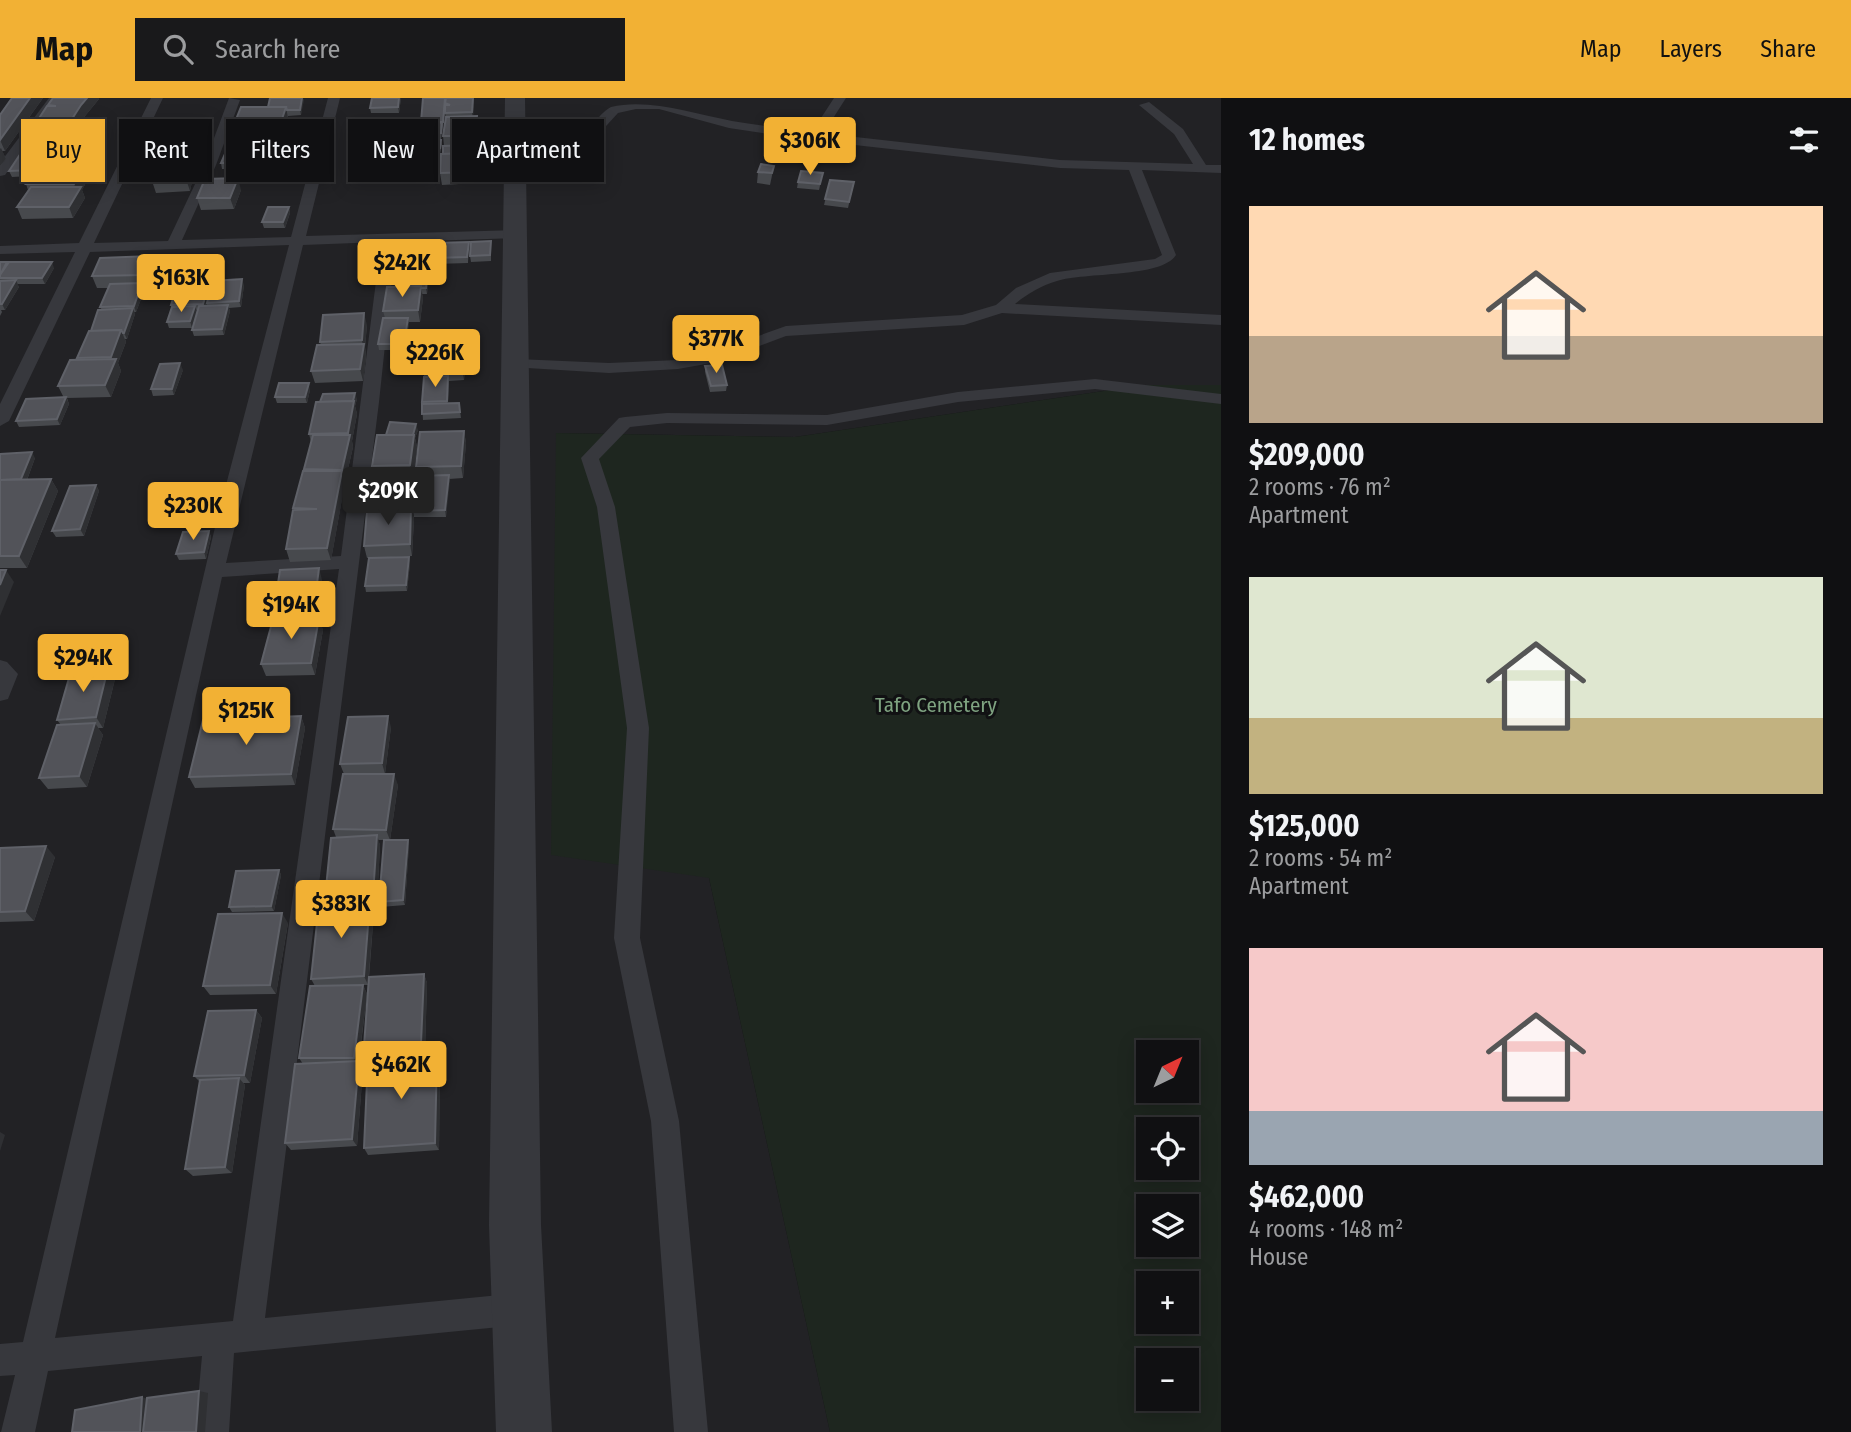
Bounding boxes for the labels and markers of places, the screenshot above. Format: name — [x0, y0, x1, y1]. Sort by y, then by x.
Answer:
pin: $306K — [761, 118, 859, 177]
pin: $242K — [353, 240, 451, 299]
pin: $163K — [132, 254, 230, 314]
pin: $377K — [667, 316, 765, 375]
pin: $226K — [386, 330, 484, 389]
pin: $209K — [339, 468, 437, 527]
pin: $230K — [144, 482, 242, 542]
pin: $194K — [242, 582, 340, 641]
pin: $294K — [34, 634, 132, 694]
pin: $125K — [197, 688, 295, 747]
pin: $383K — [292, 880, 390, 940]
pin: $462K — [352, 1042, 450, 1101]

